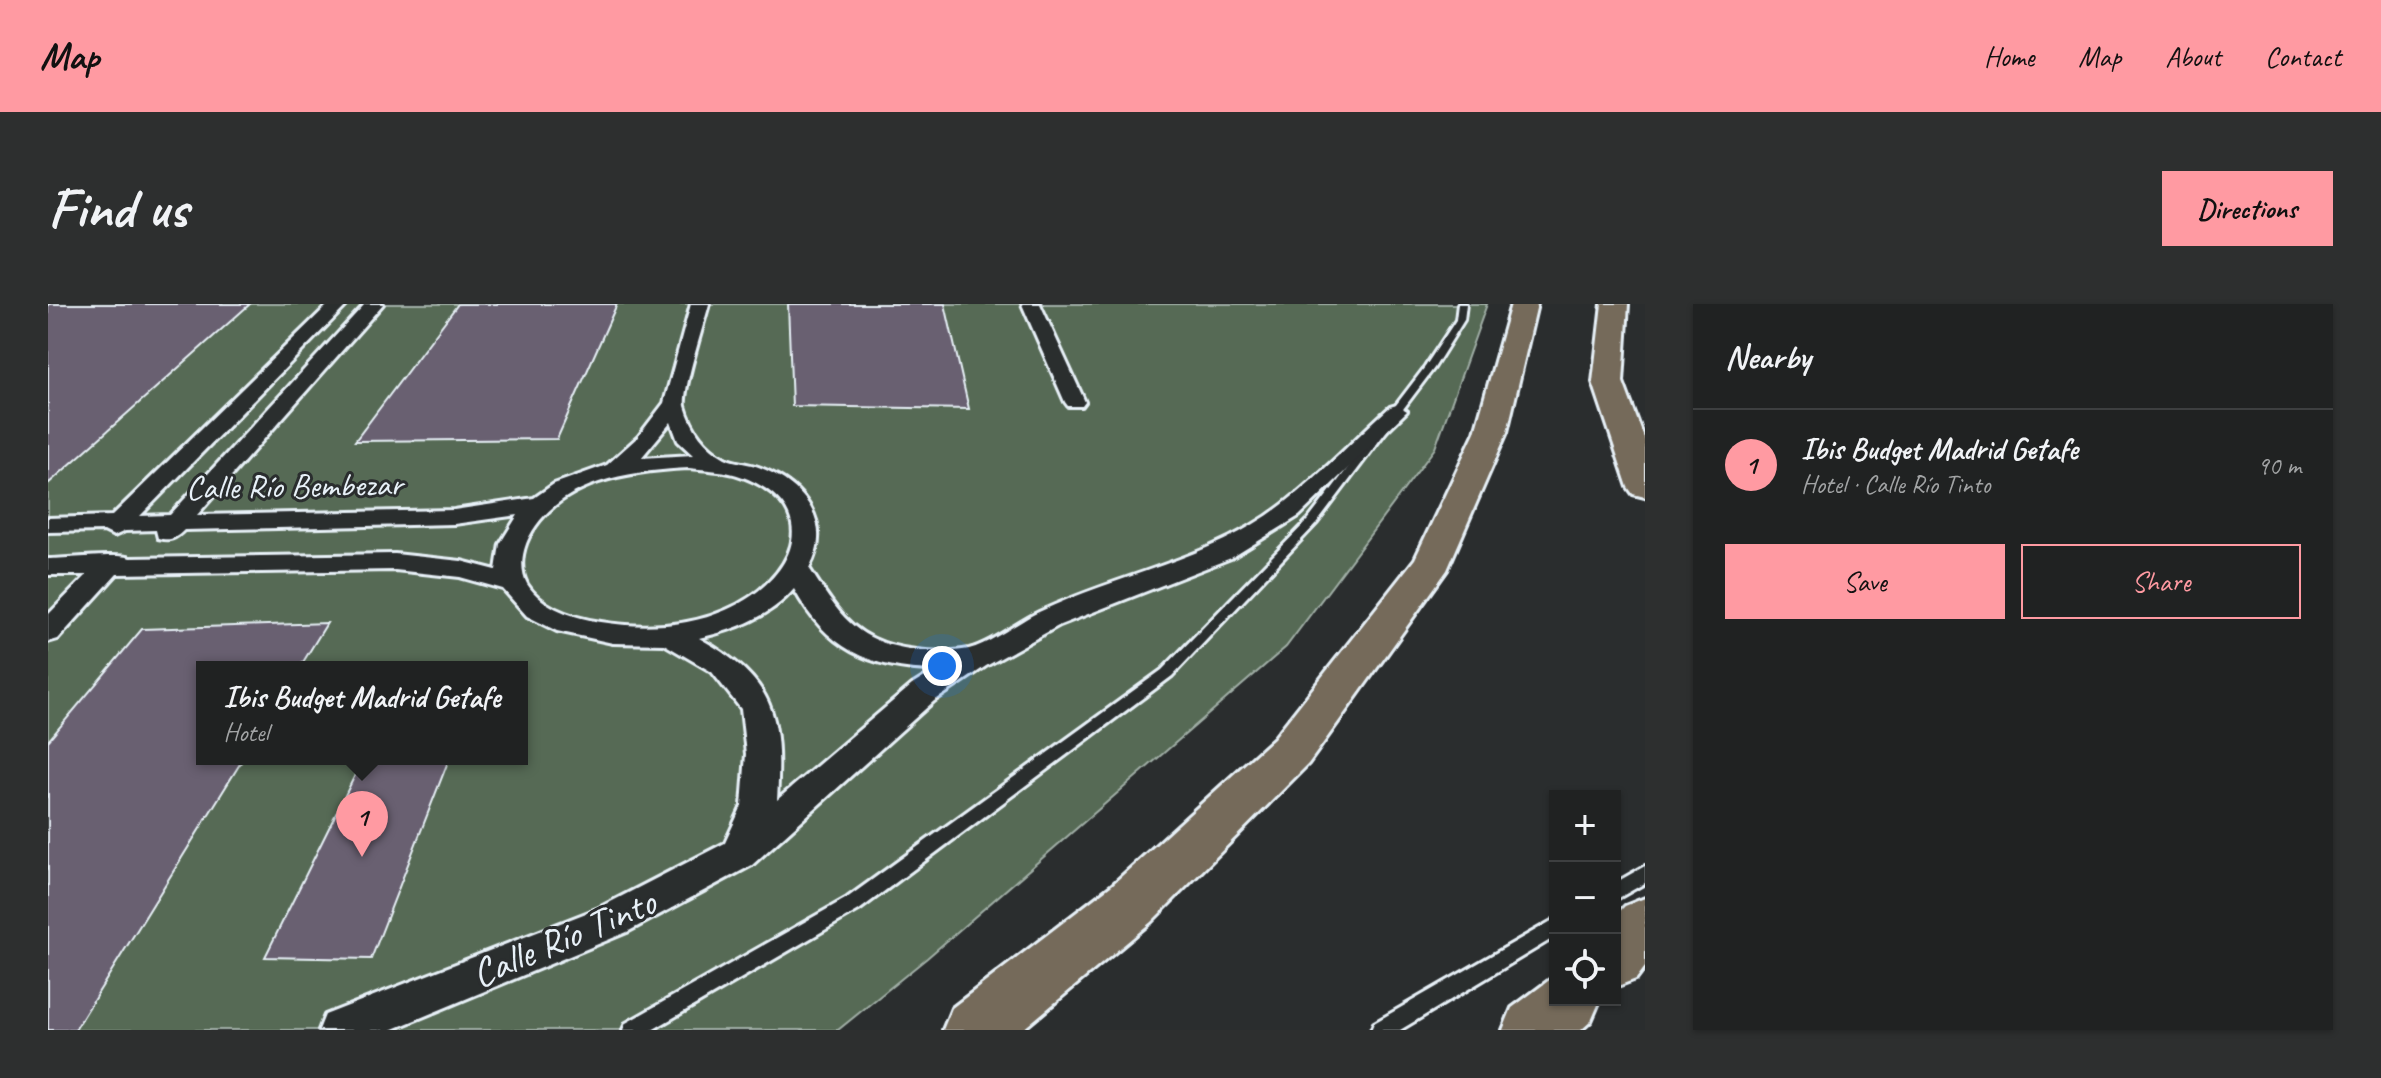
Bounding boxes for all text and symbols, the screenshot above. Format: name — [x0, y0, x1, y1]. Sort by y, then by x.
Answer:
text: Map — [40, 33, 99, 80]
text: Home — [1984, 39, 2034, 74]
text: Map — [2078, 39, 2121, 74]
text: About — [2165, 39, 2221, 74]
text: Contact — [2265, 39, 2341, 74]
button: Directions — [2162, 171, 2333, 246]
text: Find us — [48, 173, 188, 244]
text: Nearby — [1725, 335, 1811, 378]
text: Ibis Budget Madrid Getafe — [1801, 430, 2078, 468]
text: 1 — [1745, 449, 1757, 482]
text: 90 m — [2257, 449, 2301, 482]
street label: Calle Río Bembezar — [185, 462, 406, 509]
text: Hotel · Calle Río Tinto — [1801, 468, 1990, 501]
button: Save — [1725, 544, 2005, 619]
button: Share — [2021, 544, 2301, 619]
your location — [922, 646, 962, 686]
popup — [196, 661, 528, 765]
text: Ibis Budget Madrid Getafe — [224, 678, 501, 716]
text: Hotel — [224, 716, 269, 749]
map controls — [1549, 790, 1621, 1006]
button: + — [1549, 790, 1621, 862]
pin: 1 — [336, 791, 388, 857]
button: − — [1549, 862, 1621, 934]
street label: Calle Río Tinto — [464, 876, 665, 999]
button: locate — [1549, 934, 1621, 1006]

